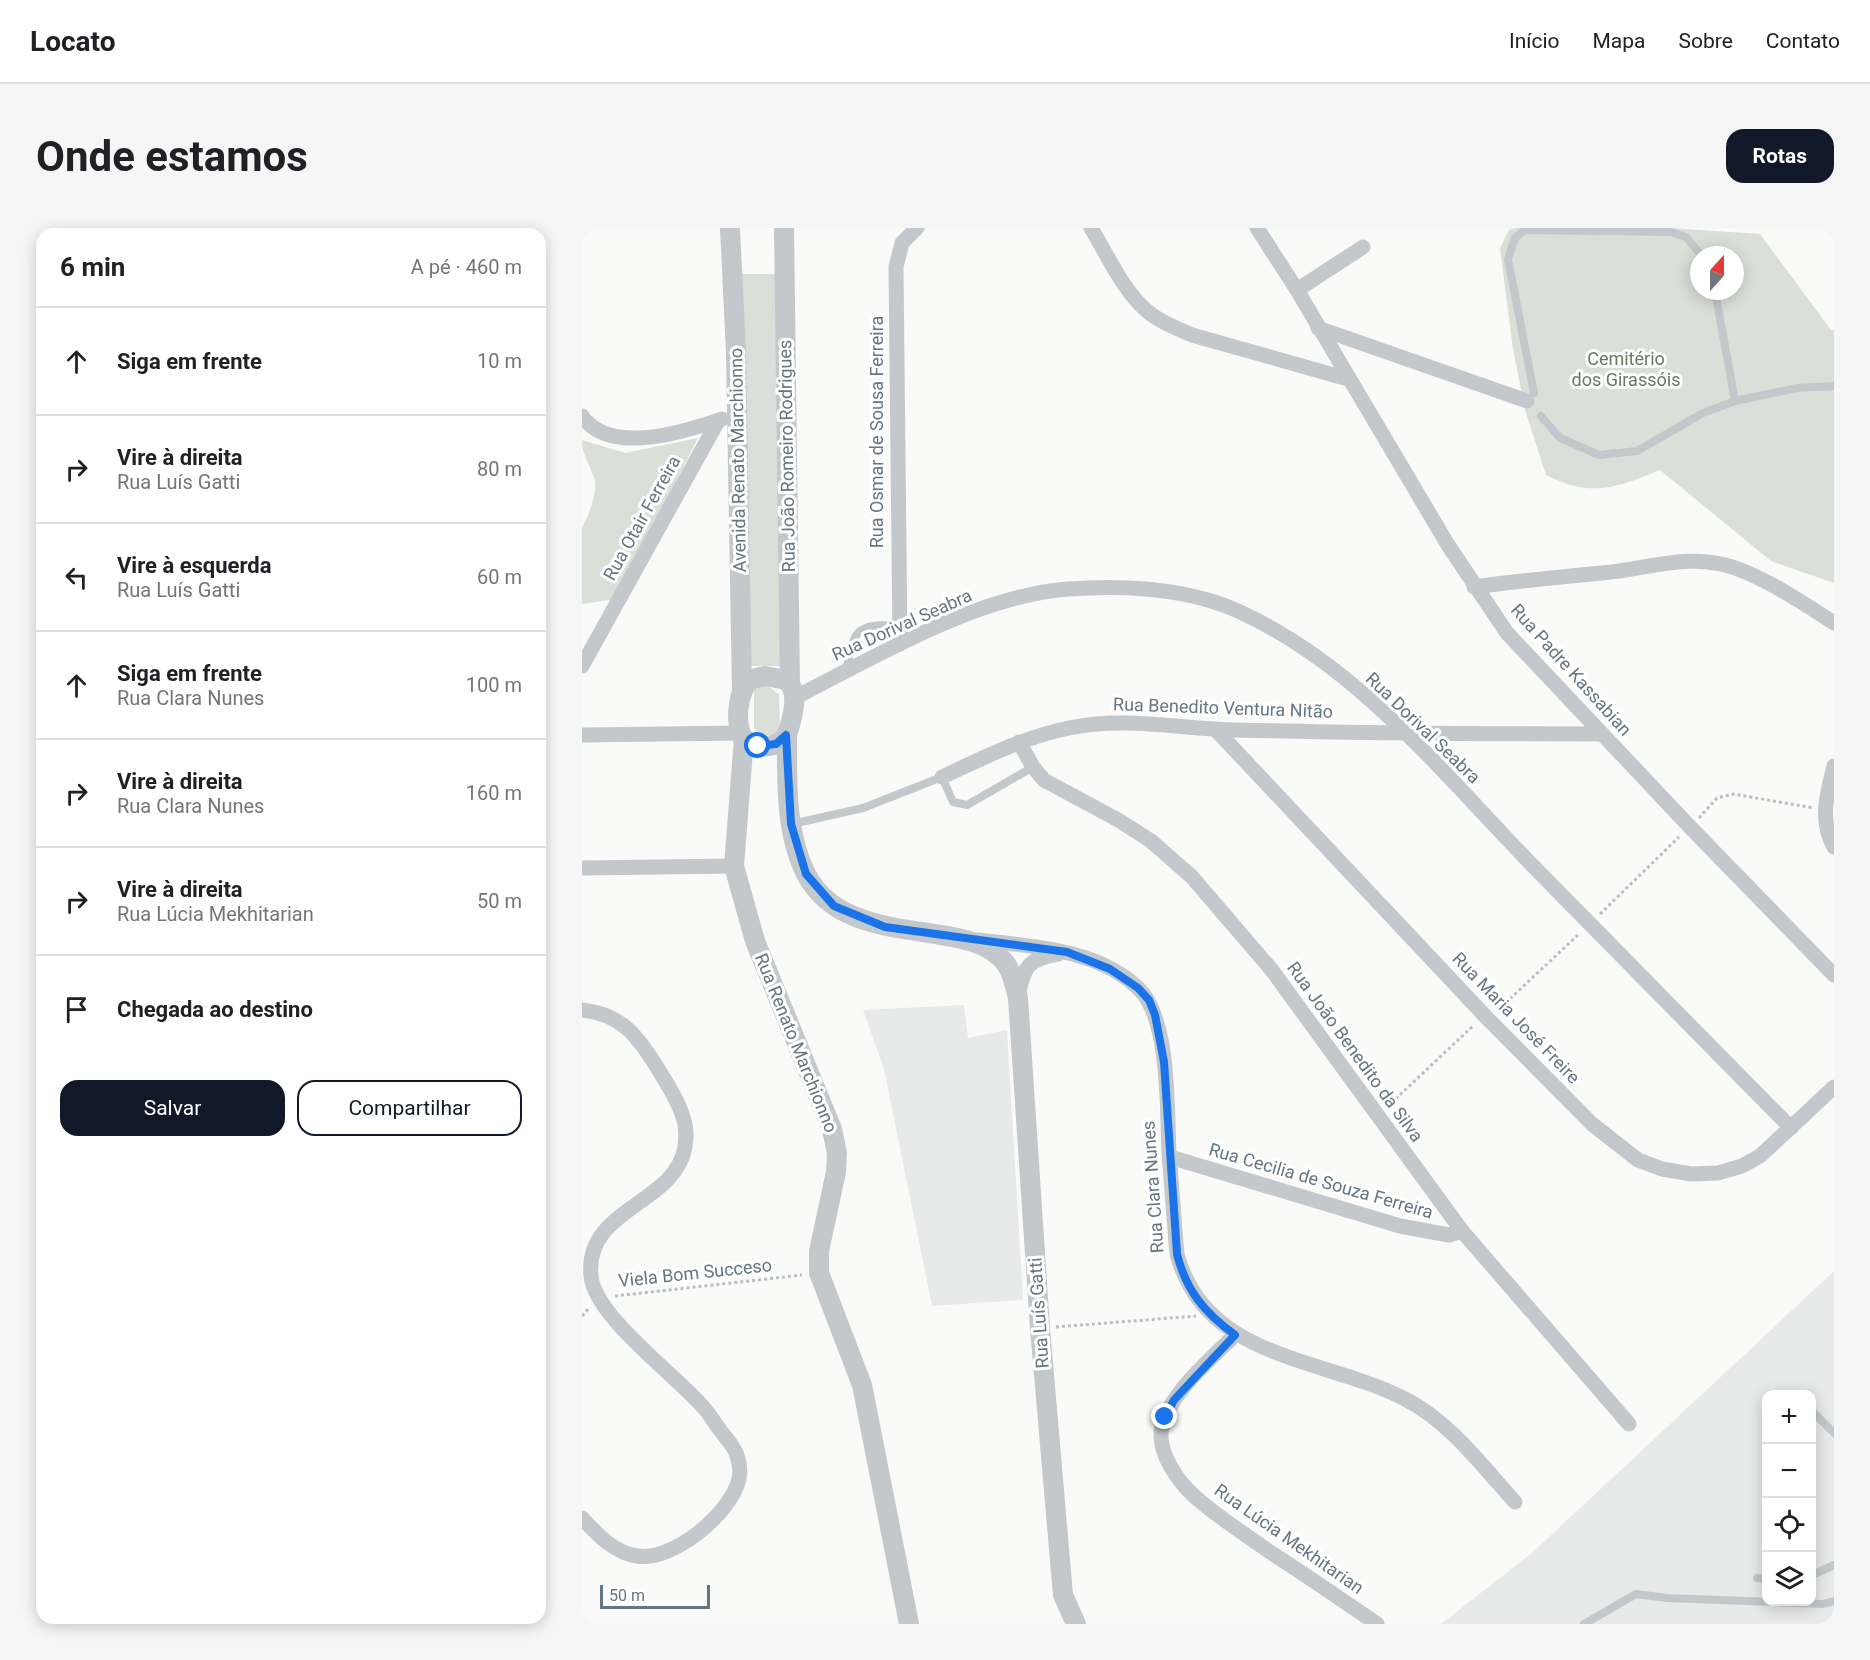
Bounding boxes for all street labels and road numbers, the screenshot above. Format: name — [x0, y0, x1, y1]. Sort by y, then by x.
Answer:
street label: Rua Osmar de Sousa Ferreira — [866, 316, 887, 548]
street label: Rua João Romeiro Rodrigues — [774, 340, 799, 572]
street label: Avenida Renato Marchionno — [725, 348, 750, 572]
street label: Rua Otair Ferreira — [599, 452, 684, 584]
street label: Rua Dorival Seabra — [829, 584, 975, 665]
street label: Rua Padre Kassabian — [1507, 599, 1636, 740]
street label: Rua Dorival Seabra — [1362, 668, 1485, 788]
street label: Rua Benedito Ventura Nitão — [1113, 693, 1333, 722]
street label: Rua Maria José Freire — [1448, 948, 1584, 1088]
street label: Rua Renato Marchionno — [751, 950, 842, 1136]
street label: Rua João Benedito da Silva — [1283, 958, 1428, 1146]
street label: Rua Clara Nunes — [1137, 1120, 1168, 1254]
street label: Rua Cecilia de Souza Ferreira — [1207, 1138, 1436, 1223]
street label: Viela Bom Succeso — [617, 1254, 773, 1291]
street label: Rua Luís Gatti — [1024, 1257, 1053, 1369]
street label: Rua Lúcia Mekhitarian — [1211, 1479, 1368, 1598]

